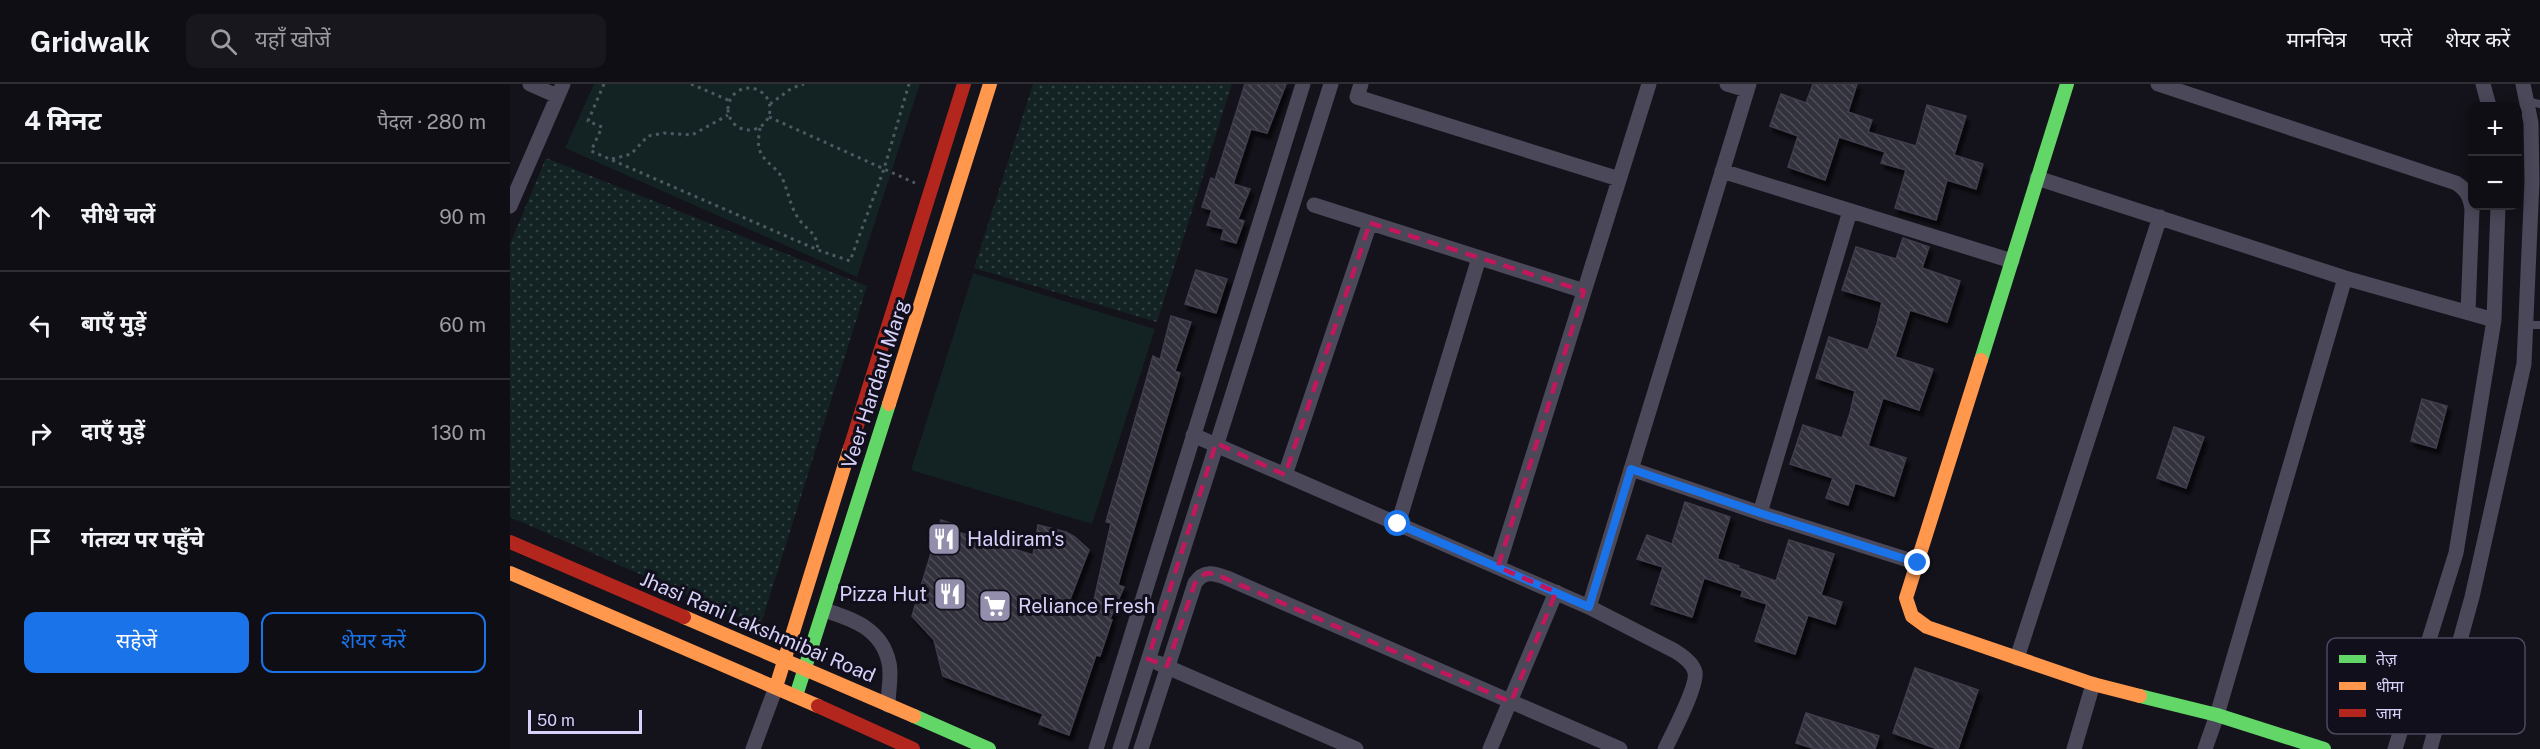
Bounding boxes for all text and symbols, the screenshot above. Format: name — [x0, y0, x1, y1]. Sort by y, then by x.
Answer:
search box — [186, 14, 606, 68]
text: Gridwalk — [30, 25, 150, 58]
icon: search — [207, 25, 240, 58]
text: यहाँ खोजें — [255, 26, 331, 52]
text: मानचित्र — [2287, 27, 2347, 52]
text: परतें — [2380, 27, 2412, 52]
text: शेयर करें — [2445, 27, 2510, 52]
map controls — [2468, 102, 2522, 210]
button: + — [2468, 102, 2522, 156]
text: 4 मिनट — [24, 105, 102, 136]
text: पैदल · 280 m — [377, 110, 486, 134]
button: − — [2468, 156, 2522, 210]
icon: ahead — [24, 201, 57, 234]
text: सीधे चलें — [81, 202, 155, 228]
text: 90 m — [439, 205, 486, 229]
street label: Veer Hardaul Marg — [836, 297, 914, 471]
icon: left — [24, 309, 57, 342]
text: बाएँ मुड़ें — [81, 310, 146, 336]
text: 60 m — [439, 313, 486, 337]
icon: right — [24, 417, 57, 450]
text: दाएँ मुड़ें — [81, 418, 145, 444]
text: 130 m — [431, 421, 486, 445]
route start — [1384, 510, 1410, 536]
restaurant icon: Haldiram's — [926, 521, 962, 557]
icon: arrive — [24, 525, 57, 558]
text: गंतव्य पर पहुँचे — [81, 526, 204, 552]
place label: Haldiram's — [967, 527, 1064, 551]
route end — [1904, 549, 1930, 575]
street label: Jhasi Rani Lakshmibai Road — [637, 566, 879, 688]
restaurant icon: Pizza Hut — [932, 576, 968, 612]
place label: Pizza Hut — [839, 582, 927, 606]
supermarket icon: Reliance Fresh — [977, 588, 1013, 624]
place label: Reliance Fresh — [1018, 594, 1155, 618]
button: सहेजें — [24, 612, 249, 673]
button: शेयर करें — [261, 612, 486, 673]
legend — [2327, 638, 2525, 734]
text: तेज़ — [2376, 650, 2398, 669]
text: धीमा — [2376, 677, 2405, 696]
text: जाम — [2376, 704, 2402, 723]
scale bar — [528, 707, 642, 734]
text: 50 m — [537, 711, 575, 730]

